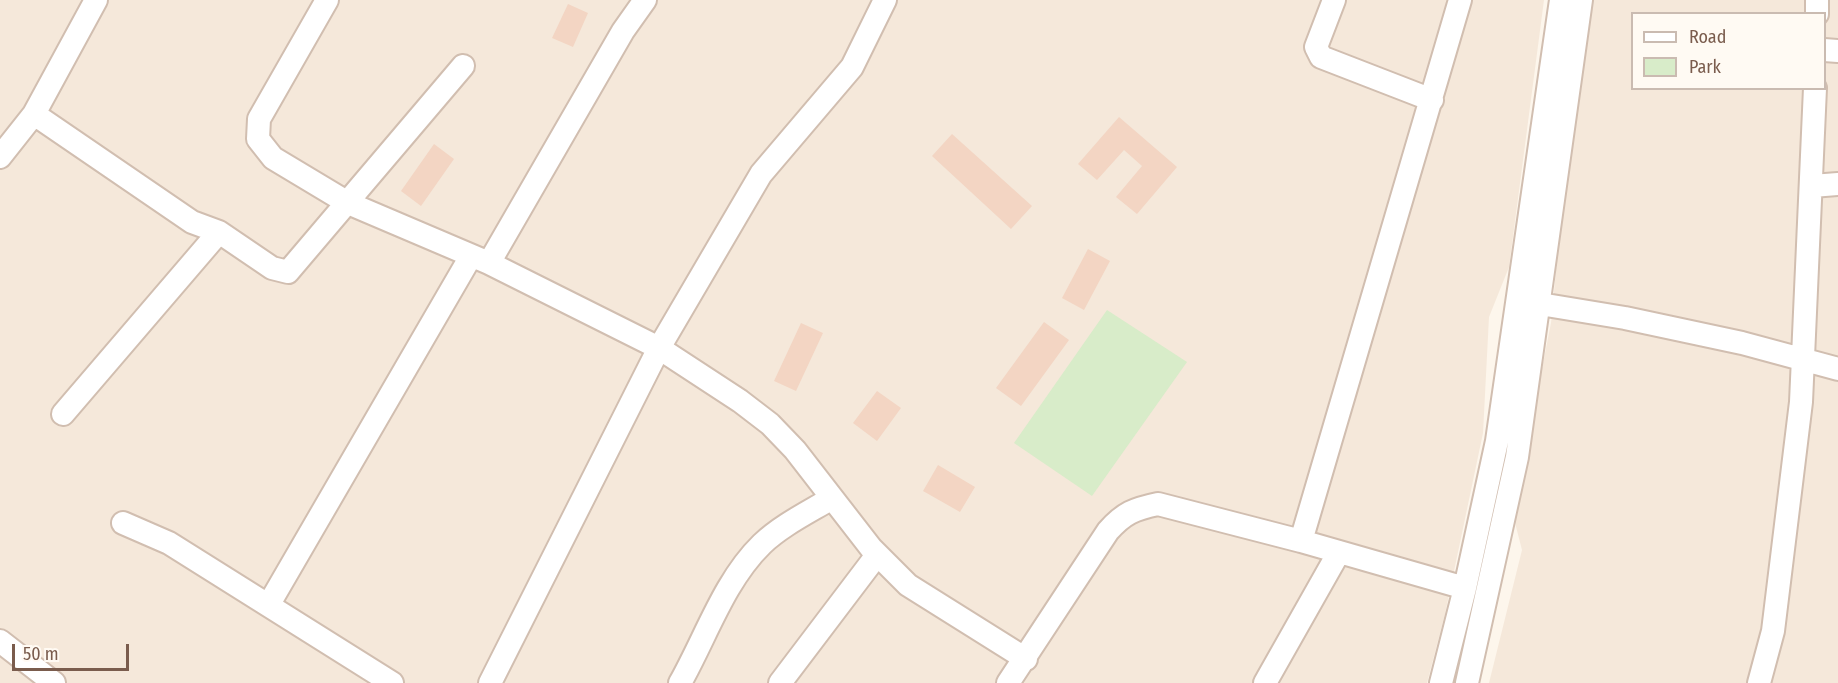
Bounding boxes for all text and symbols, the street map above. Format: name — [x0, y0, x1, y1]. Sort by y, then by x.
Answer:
legend — [1631, 12, 1826, 90]
text: Road — [1689, 26, 1726, 48]
text: Park — [1689, 56, 1721, 78]
scale bar — [15, 632, 132, 670]
text: 50 m — [23, 643, 59, 665]

